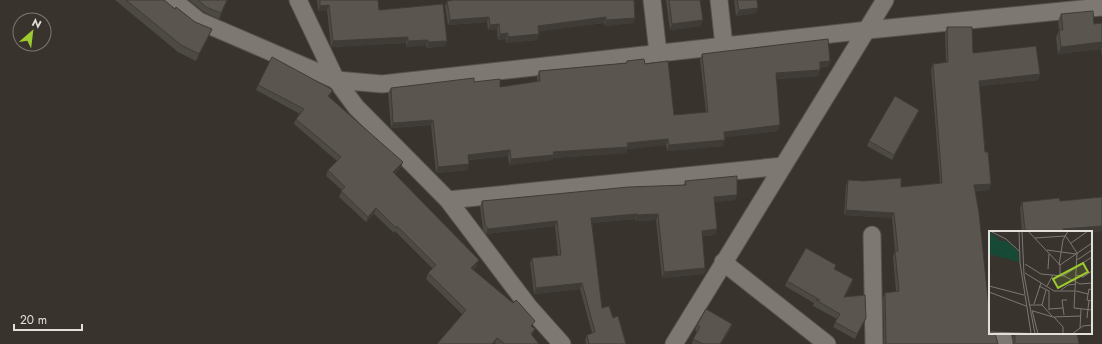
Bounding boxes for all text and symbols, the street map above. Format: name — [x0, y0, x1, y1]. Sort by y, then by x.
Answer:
north arrow — [12, 12, 52, 52]
text: N — [29, 14, 44, 32]
inset map — [989, 231, 1092, 334]
scale bar — [14, 306, 82, 332]
text: 20 m — [20, 311, 47, 329]

